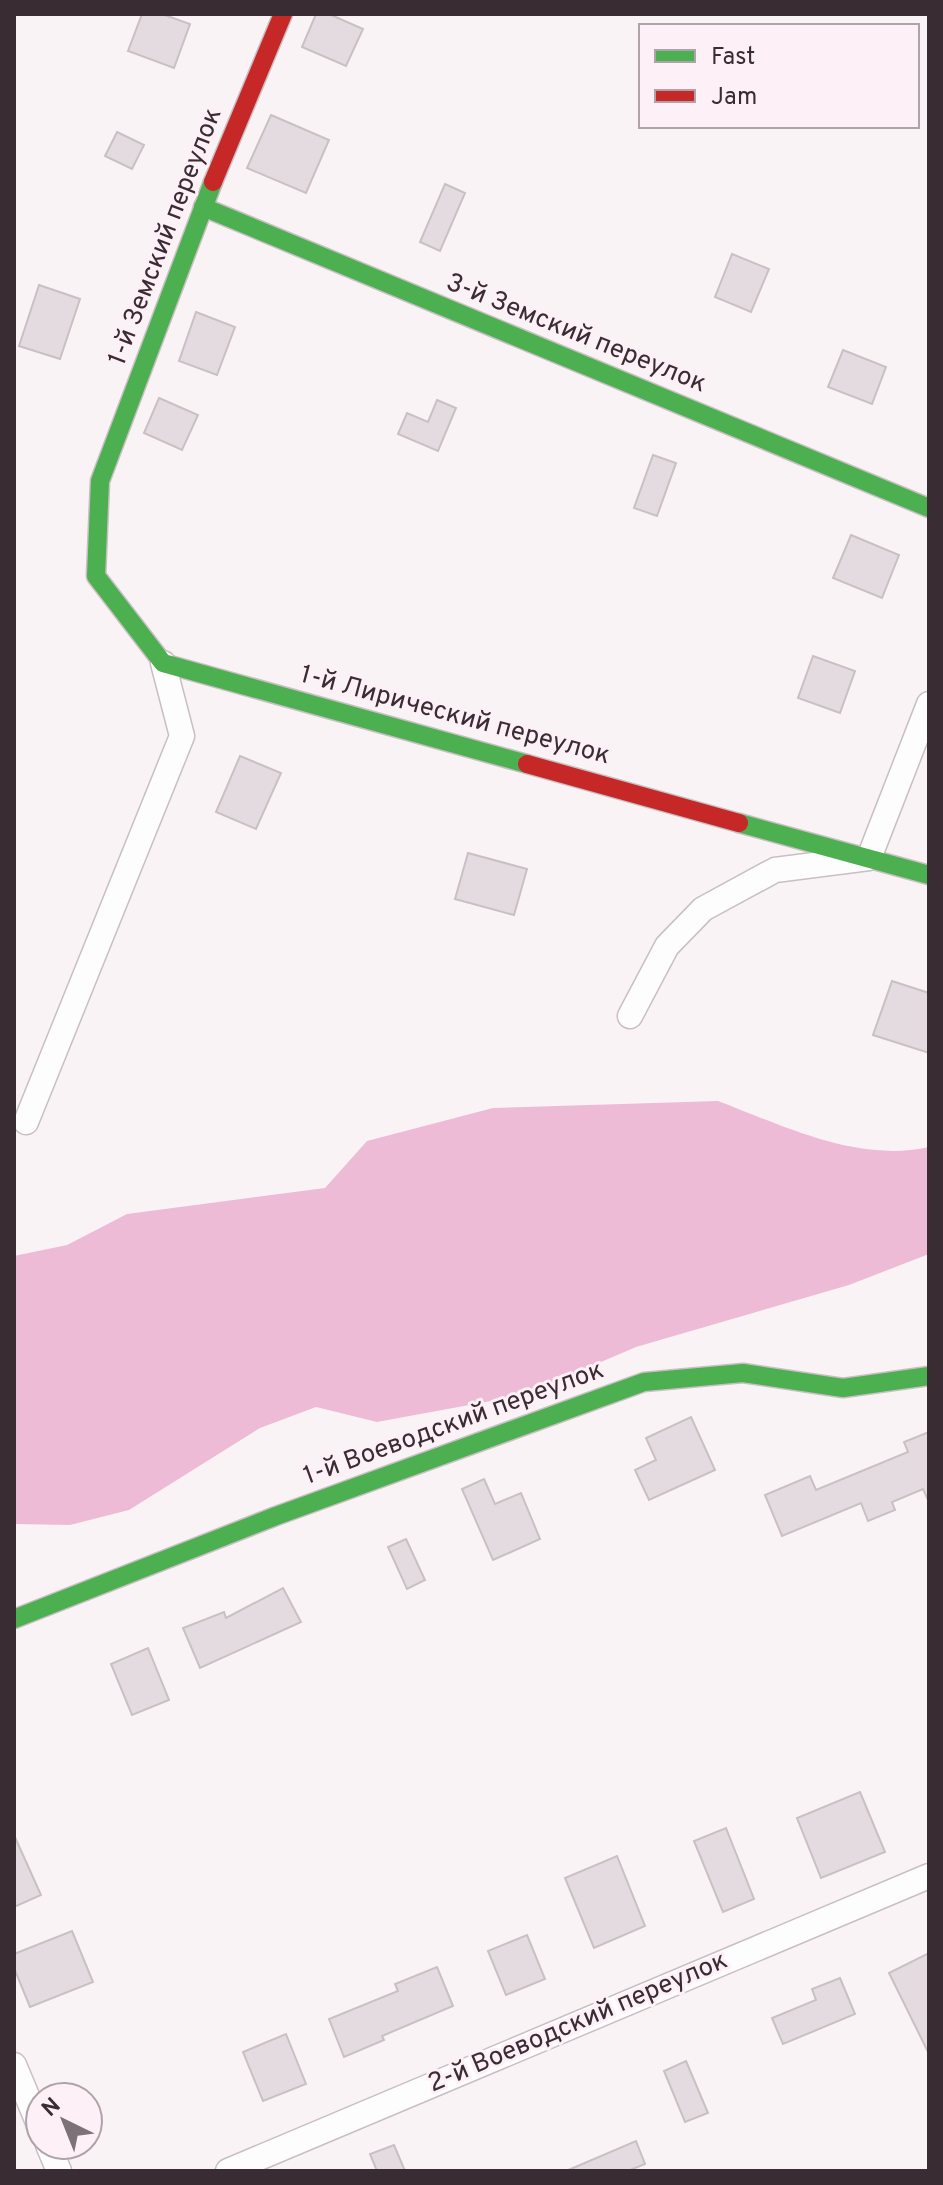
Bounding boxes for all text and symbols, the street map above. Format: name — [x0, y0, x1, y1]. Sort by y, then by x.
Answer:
legend — [639, 24, 919, 128]
text: Fast — [711, 43, 755, 73]
text: Jam — [711, 83, 757, 113]
street label: 1-й Земский переулок — [102, 104, 230, 370]
street label: 3-й Земский переулок — [441, 267, 711, 401]
street label: 1-й Лирический переулок — [296, 659, 614, 773]
street label: 1-й Воеводский переулок — [299, 1354, 609, 1494]
street label: 2-й Воеводский переулок — [423, 1945, 733, 2101]
north arrow — [24, 2081, 104, 2161]
text: N — [37, 2093, 67, 2123]

